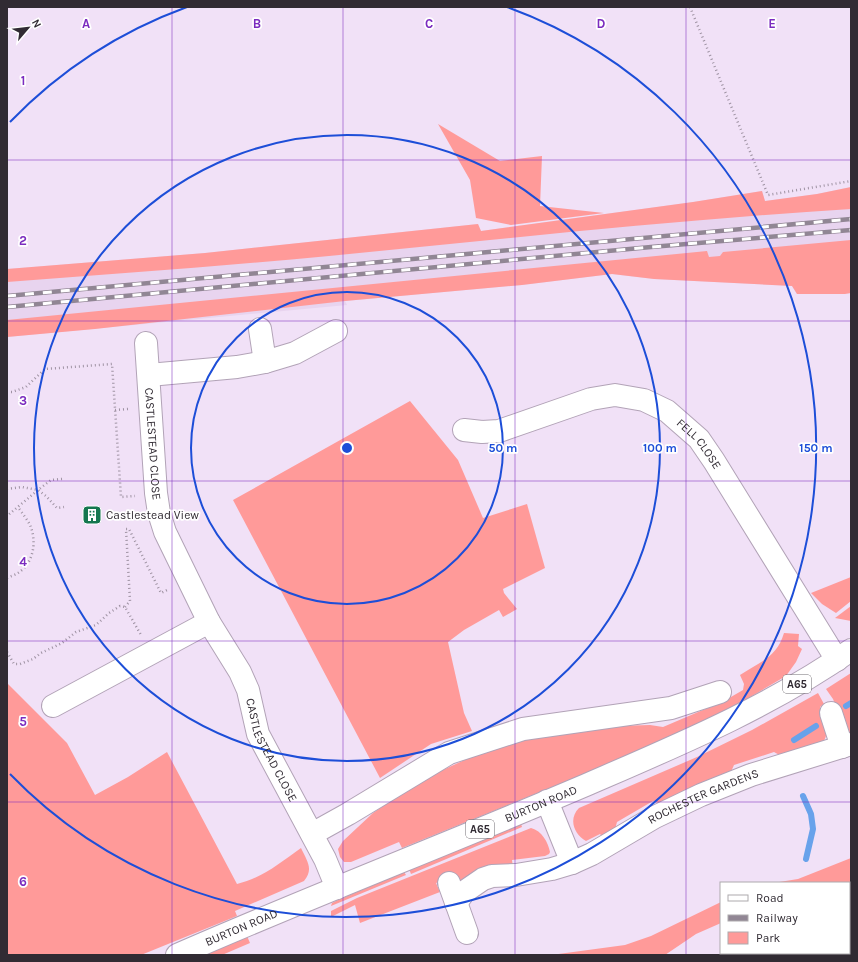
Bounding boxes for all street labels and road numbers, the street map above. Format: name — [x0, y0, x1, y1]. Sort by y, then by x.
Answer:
street label: CASTLESTEAD CLOSE — [142, 387, 164, 501]
street label: FELL CLOSE — [674, 416, 724, 471]
road number: A65 — [783, 675, 811, 693]
street label: CASTLESTEAD CLOSE — [243, 697, 300, 804]
street label: ROCHESTER GARDENS — [645, 766, 760, 827]
street label: BURTON ROAD — [502, 783, 579, 825]
road number: A65 — [466, 820, 494, 838]
street label: BURTON ROAD — [203, 906, 280, 949]

